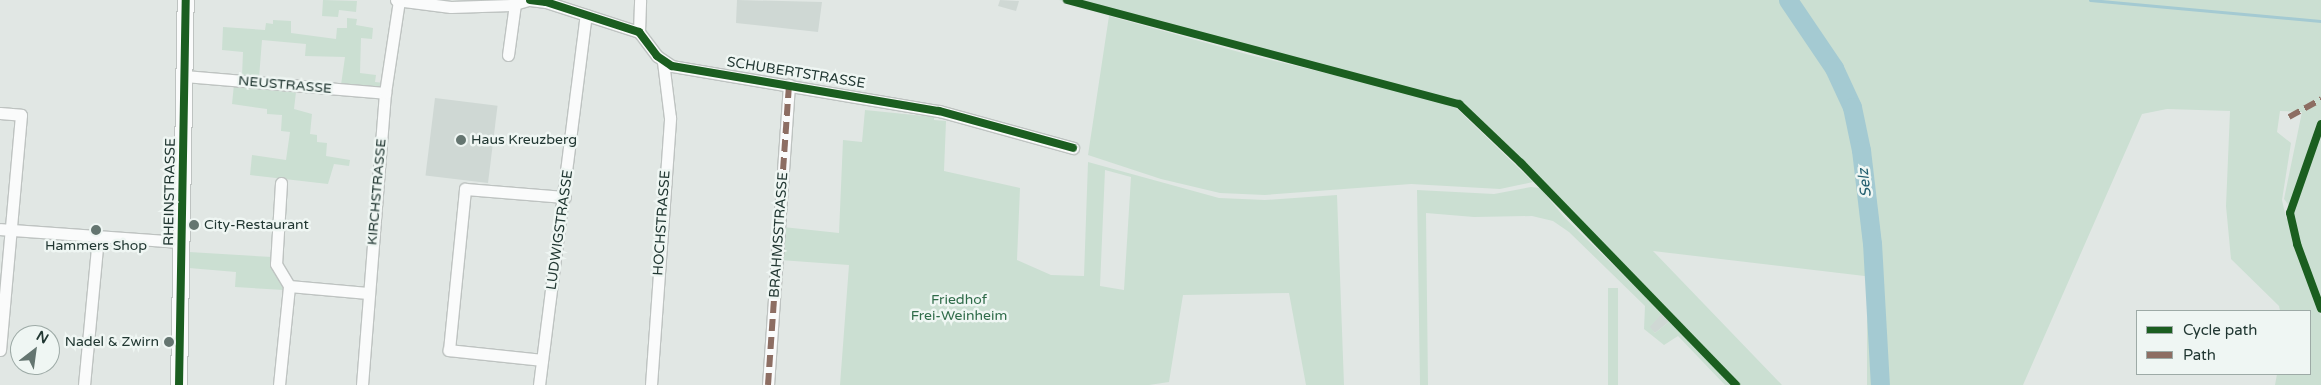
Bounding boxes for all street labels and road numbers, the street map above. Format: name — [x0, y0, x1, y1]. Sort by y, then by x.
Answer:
street label: SCHUBERTSTRASSE — [726, 54, 866, 92]
street label: NEUSTRASSE — [237, 73, 333, 97]
street label: RHEINSTRASSE — [161, 138, 179, 246]
street label: KIRCHSTRASSE — [364, 138, 390, 246]
street label: LUDWIGSTRASSE — [543, 169, 577, 291]
street label: HOCHSTRASSE — [650, 170, 674, 276]
street label: BRAHMSSTRASSE — [766, 172, 792, 298]

